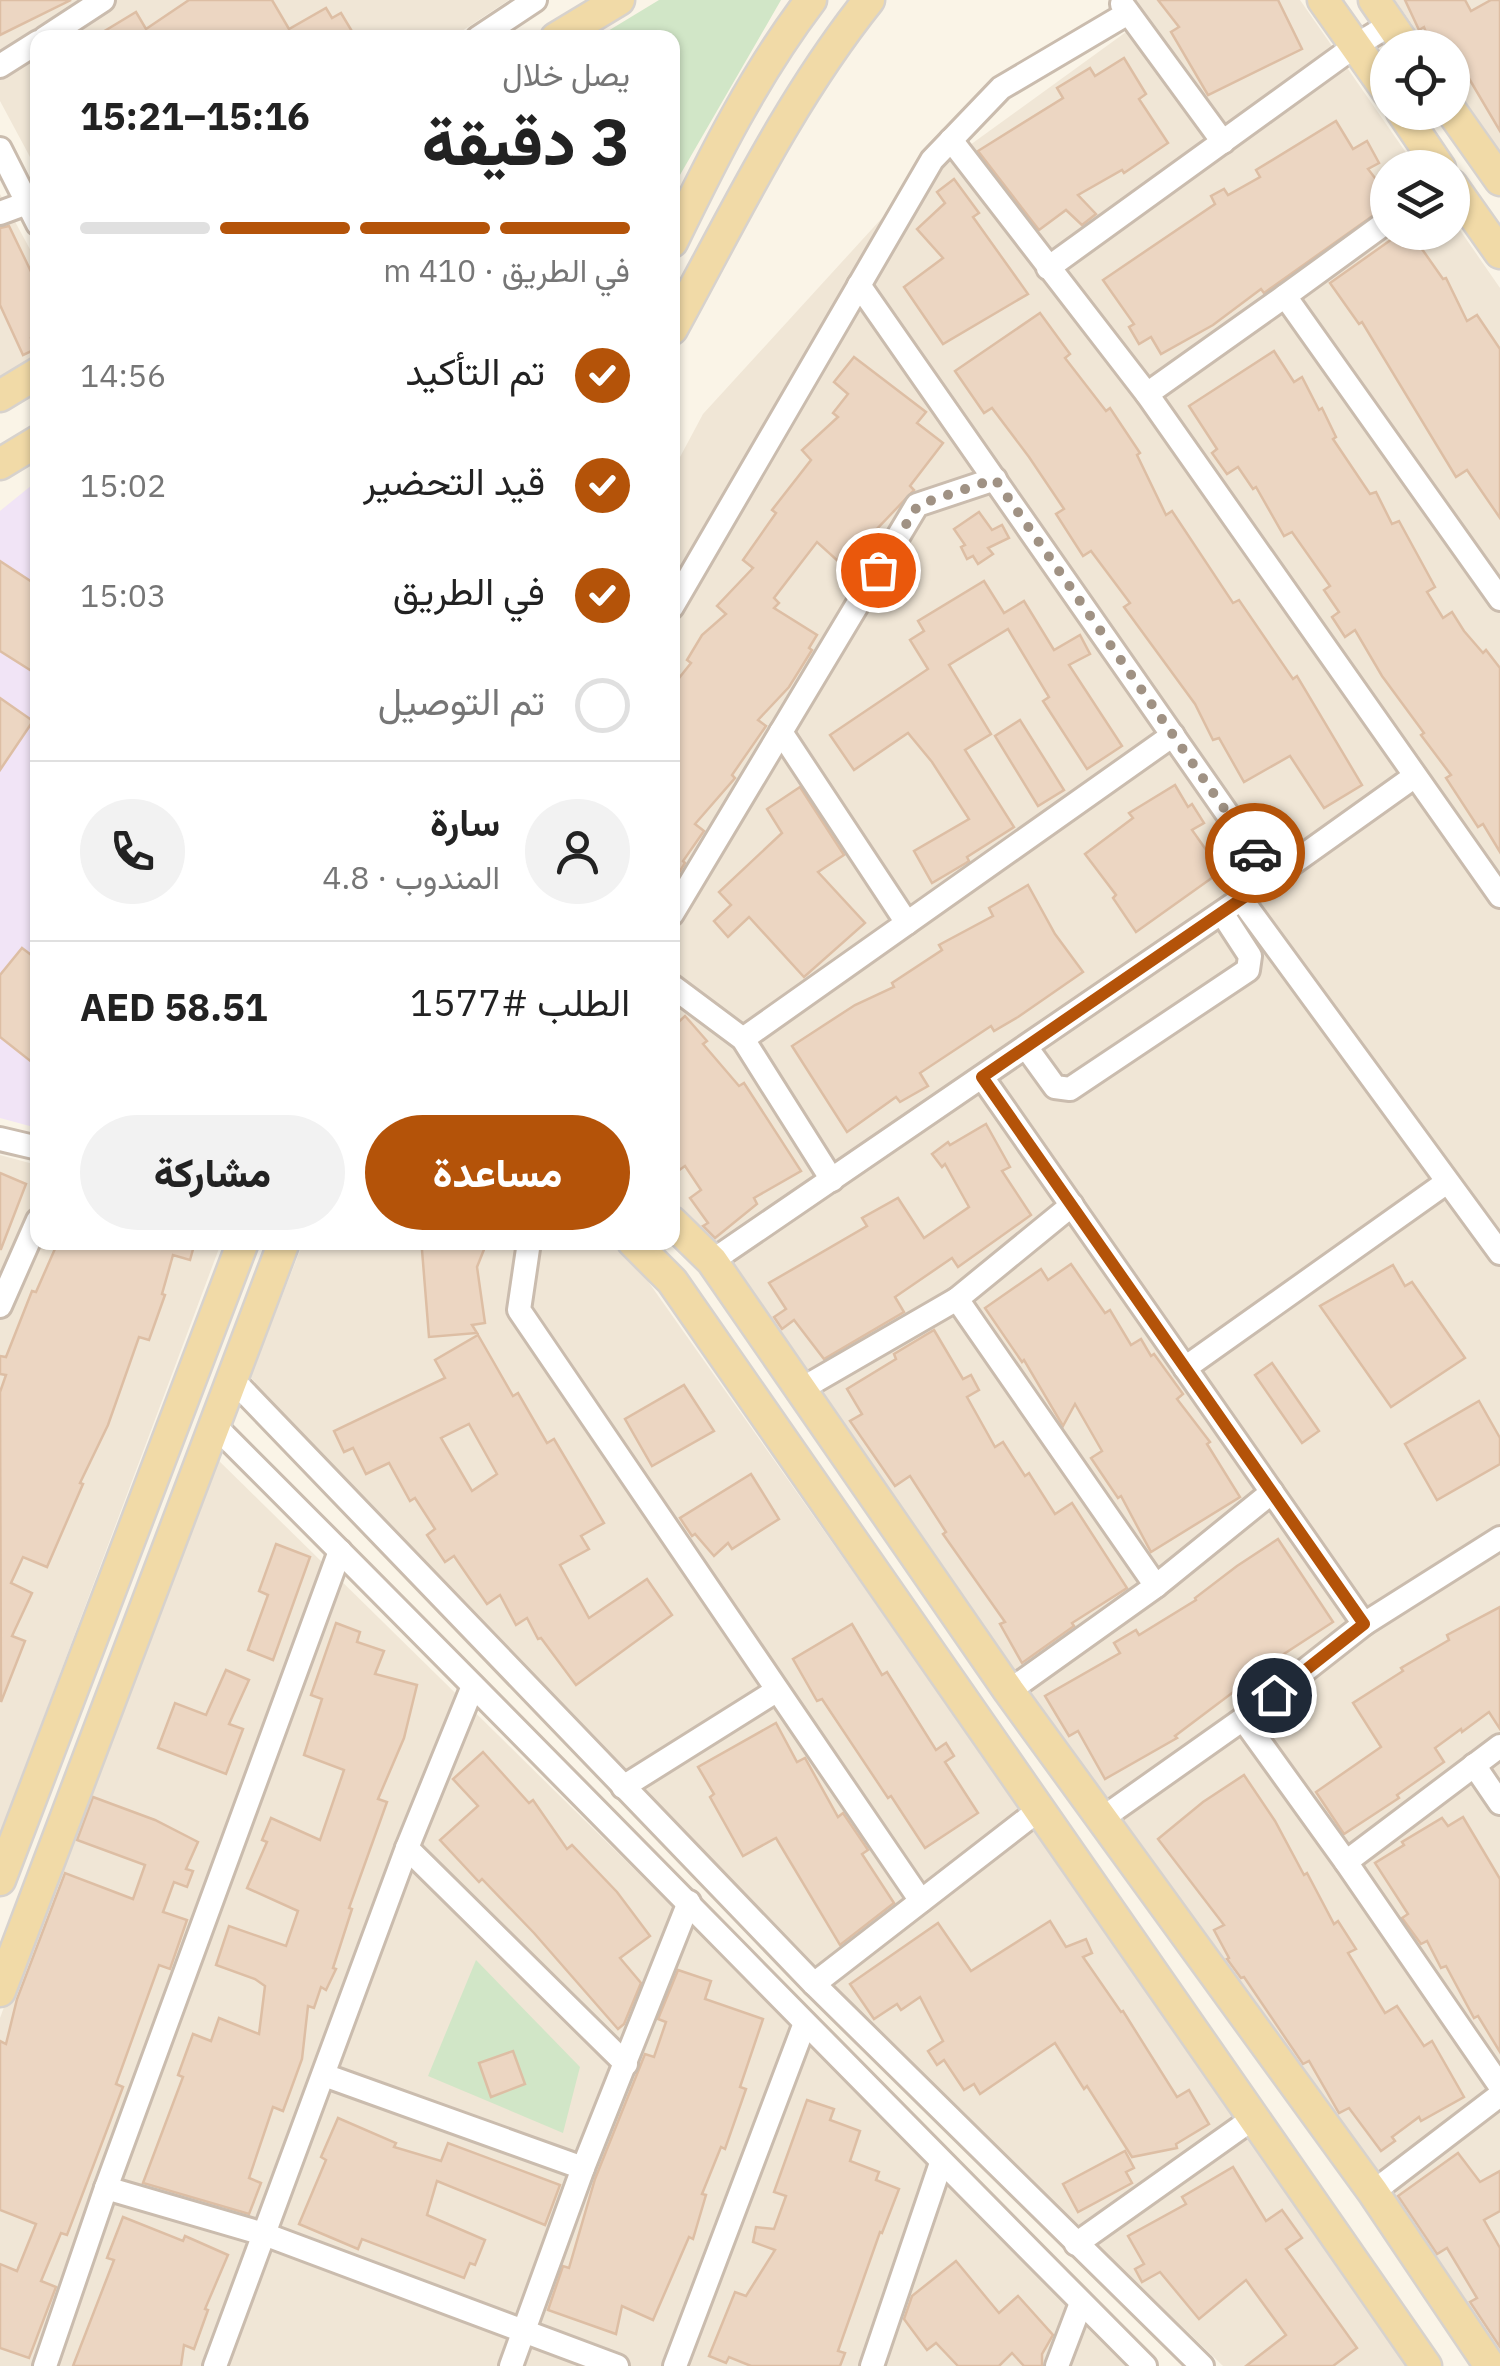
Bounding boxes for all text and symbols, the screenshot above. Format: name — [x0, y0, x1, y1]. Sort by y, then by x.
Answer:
map controls — [1370, 30, 1470, 250]
button: locate — [1370, 30, 1470, 130]
text: يصل خلال — [502, 53, 630, 95]
text: 15:16–15:21 — [80, 91, 310, 140]
text: 3 دقيقة — [422, 98, 630, 183]
button: layers — [1370, 150, 1470, 250]
text: في الطريق · 410 m — [383, 249, 630, 291]
text: تم التأكيد — [405, 346, 545, 395]
icon: check — [575, 348, 630, 403]
text: 14:56 — [80, 354, 166, 396]
text: قيد التحضير — [363, 456, 545, 505]
icon: check — [575, 458, 630, 513]
text: 15:02 — [80, 464, 166, 506]
pin — [836, 528, 921, 613]
icon: bag — [851, 543, 906, 598]
text: في الطريق — [393, 566, 545, 615]
icon: check — [575, 568, 630, 623]
text: 15:03 — [80, 574, 166, 616]
text: تم التوصيل — [378, 676, 545, 725]
text: سارة — [430, 797, 500, 846]
button: phone — [80, 799, 185, 904]
button: person — [525, 799, 630, 904]
courier — [1205, 803, 1305, 903]
icon: car — [1228, 826, 1283, 881]
text: المندوب · 4.8 — [322, 856, 500, 898]
text: الطلب #1577 — [410, 977, 630, 1026]
text: AED 58.51 — [80, 982, 268, 1031]
button: مشاركة — [80, 1115, 345, 1230]
button: مساعدة — [365, 1115, 630, 1230]
pin — [1232, 1653, 1317, 1738]
icon: home — [1247, 1668, 1302, 1723]

